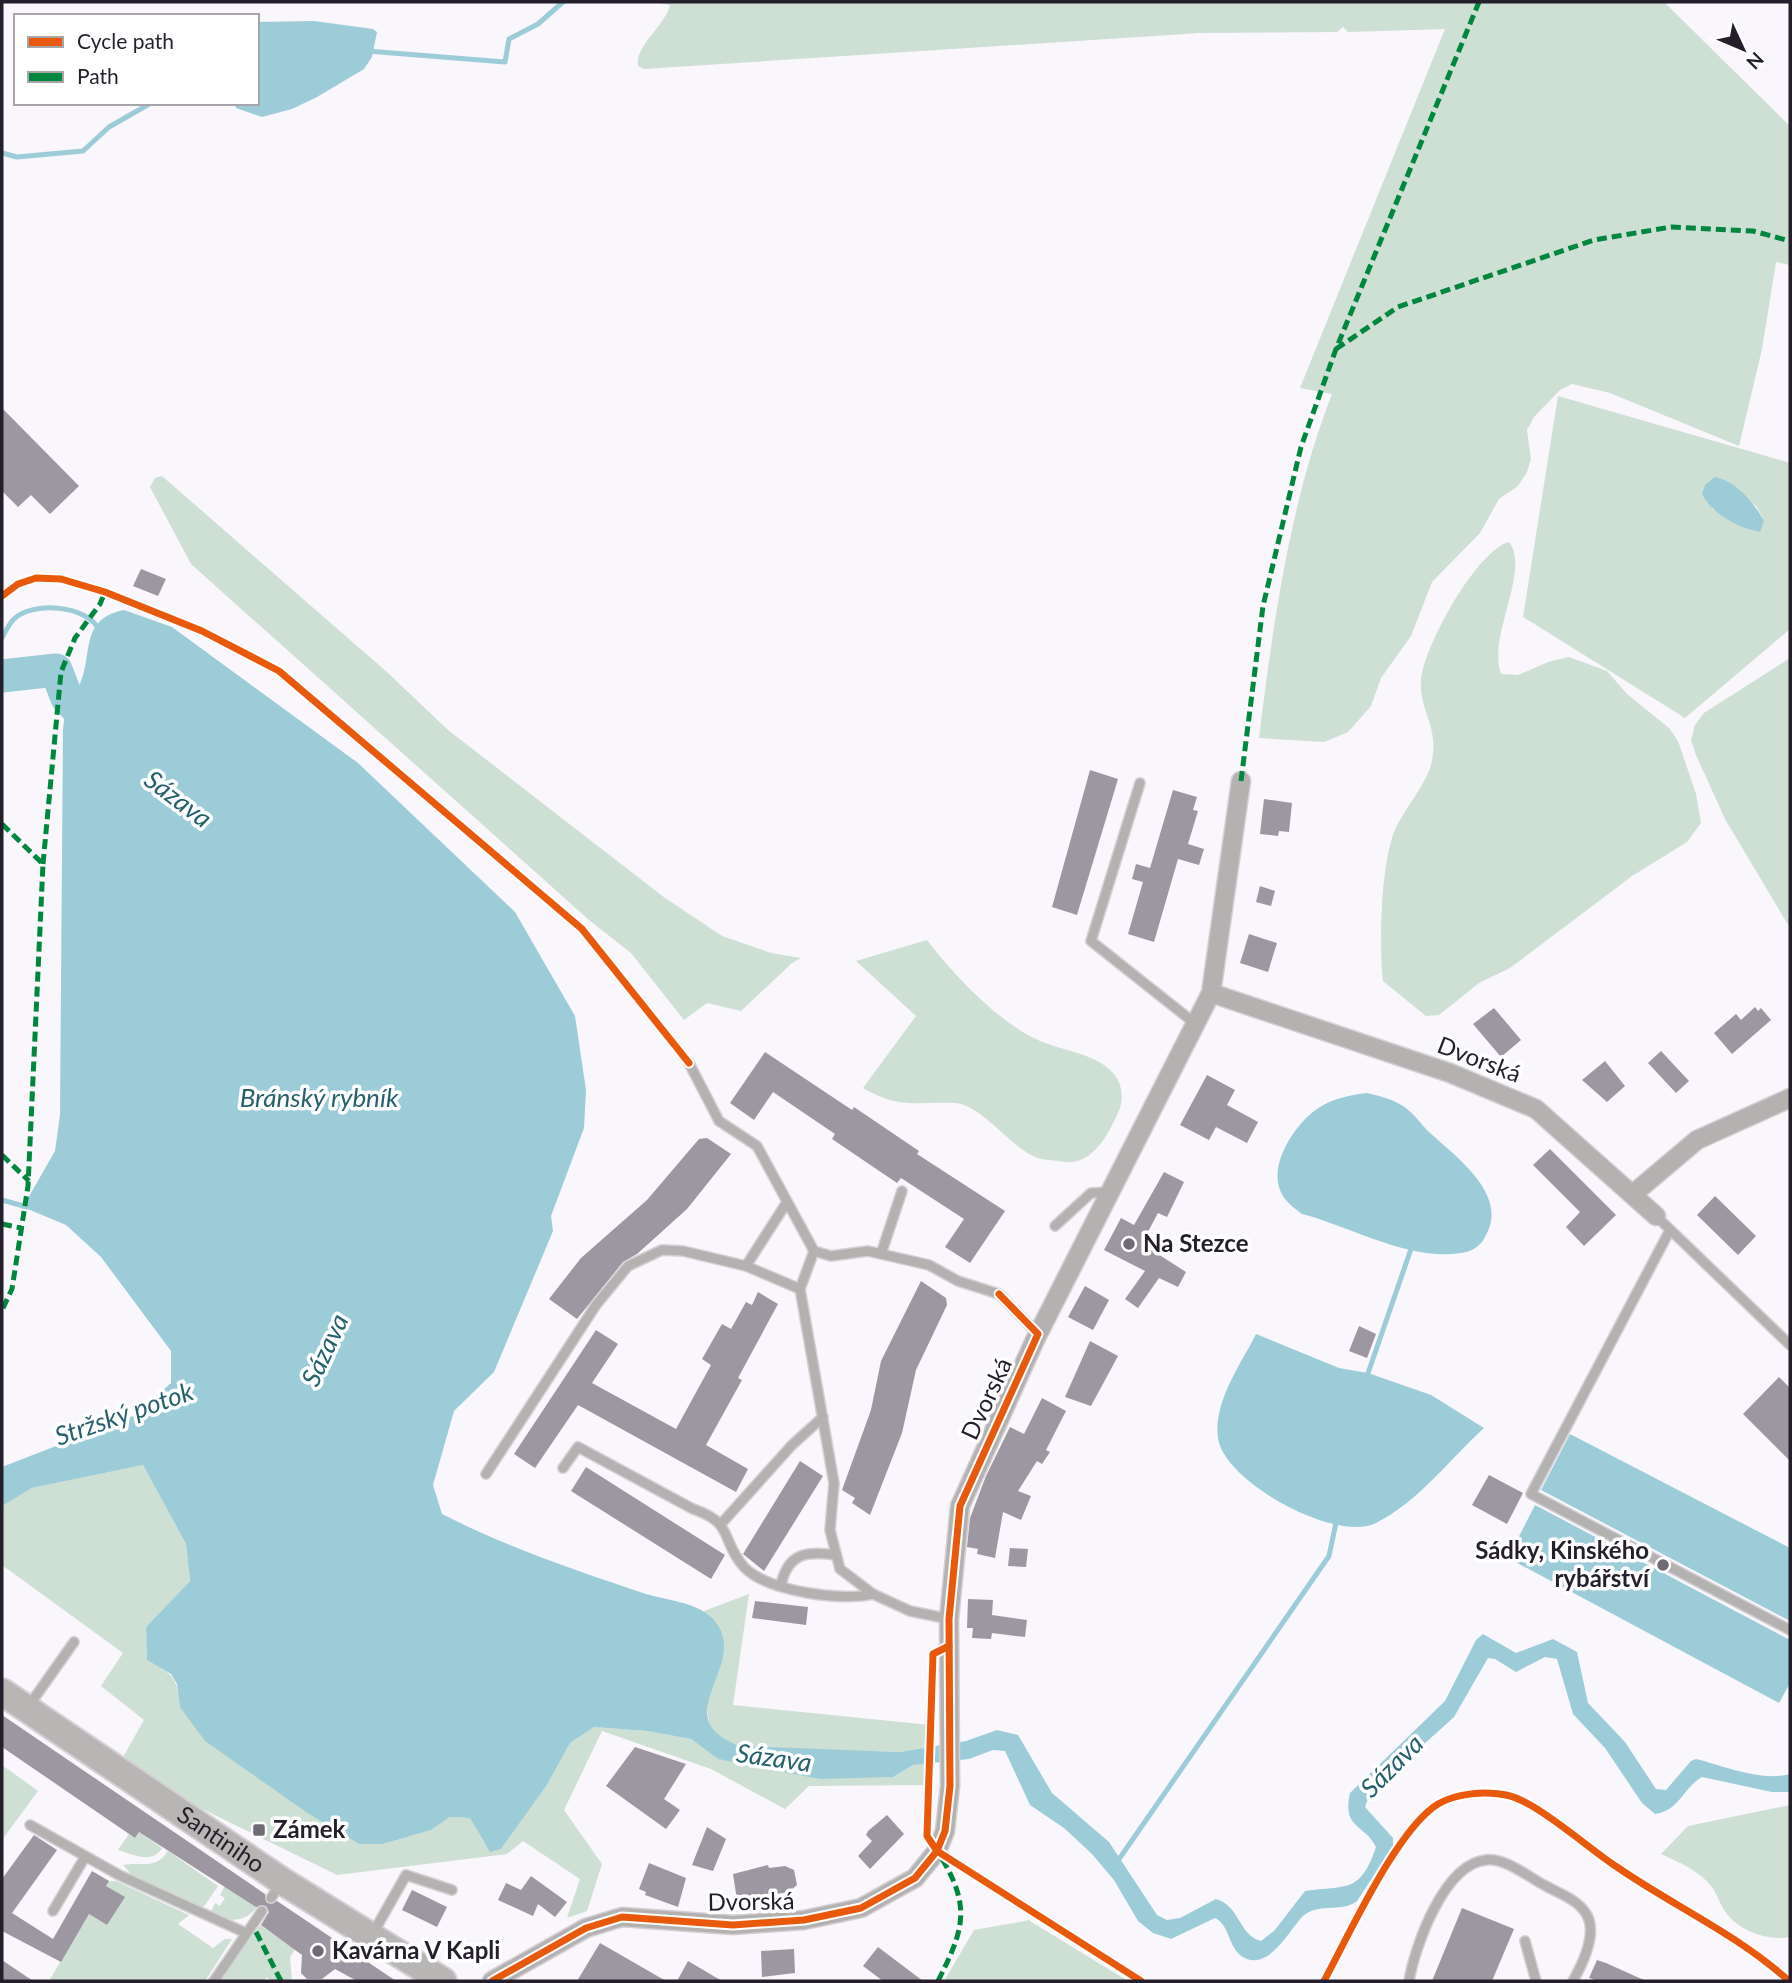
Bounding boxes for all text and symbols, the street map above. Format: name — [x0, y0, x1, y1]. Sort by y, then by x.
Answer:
legend — [14, 14, 259, 105]
north arrow — [1708, 14, 1778, 84]
text: Cycle path — [77, 28, 174, 53]
text: N — [1742, 48, 1769, 74]
text: Path — [77, 63, 119, 88]
water label: Sázava — [139, 763, 218, 834]
street label: Dvorská — [1434, 1029, 1525, 1088]
water label: Bránský rybník — [240, 1081, 399, 1113]
place label: Na Stezce — [1143, 1228, 1249, 1257]
marker: Na Stezce — [1121, 1236, 1137, 1252]
water label: Sázava — [294, 1308, 355, 1391]
street label: Dvorská — [954, 1353, 1017, 1444]
water label: Stržský potok — [50, 1374, 198, 1452]
place label: Sádky, Kinského rybářství — [1475, 1535, 1651, 1592]
marker: Sádky, Kinského rybářství — [1655, 1557, 1671, 1573]
water label: Sázava — [1353, 1727, 1429, 1803]
water label: Sázava — [734, 1736, 814, 1778]
street label: Santiniho — [173, 1799, 271, 1878]
place label: Zámek — [273, 1814, 346, 1843]
marker: Zámek — [251, 1822, 267, 1838]
street label: Dvorská — [707, 1885, 795, 1916]
place label: Kavárna V Kapli — [332, 1935, 500, 1964]
marker: Kavárna V Kapli — [310, 1943, 326, 1959]

